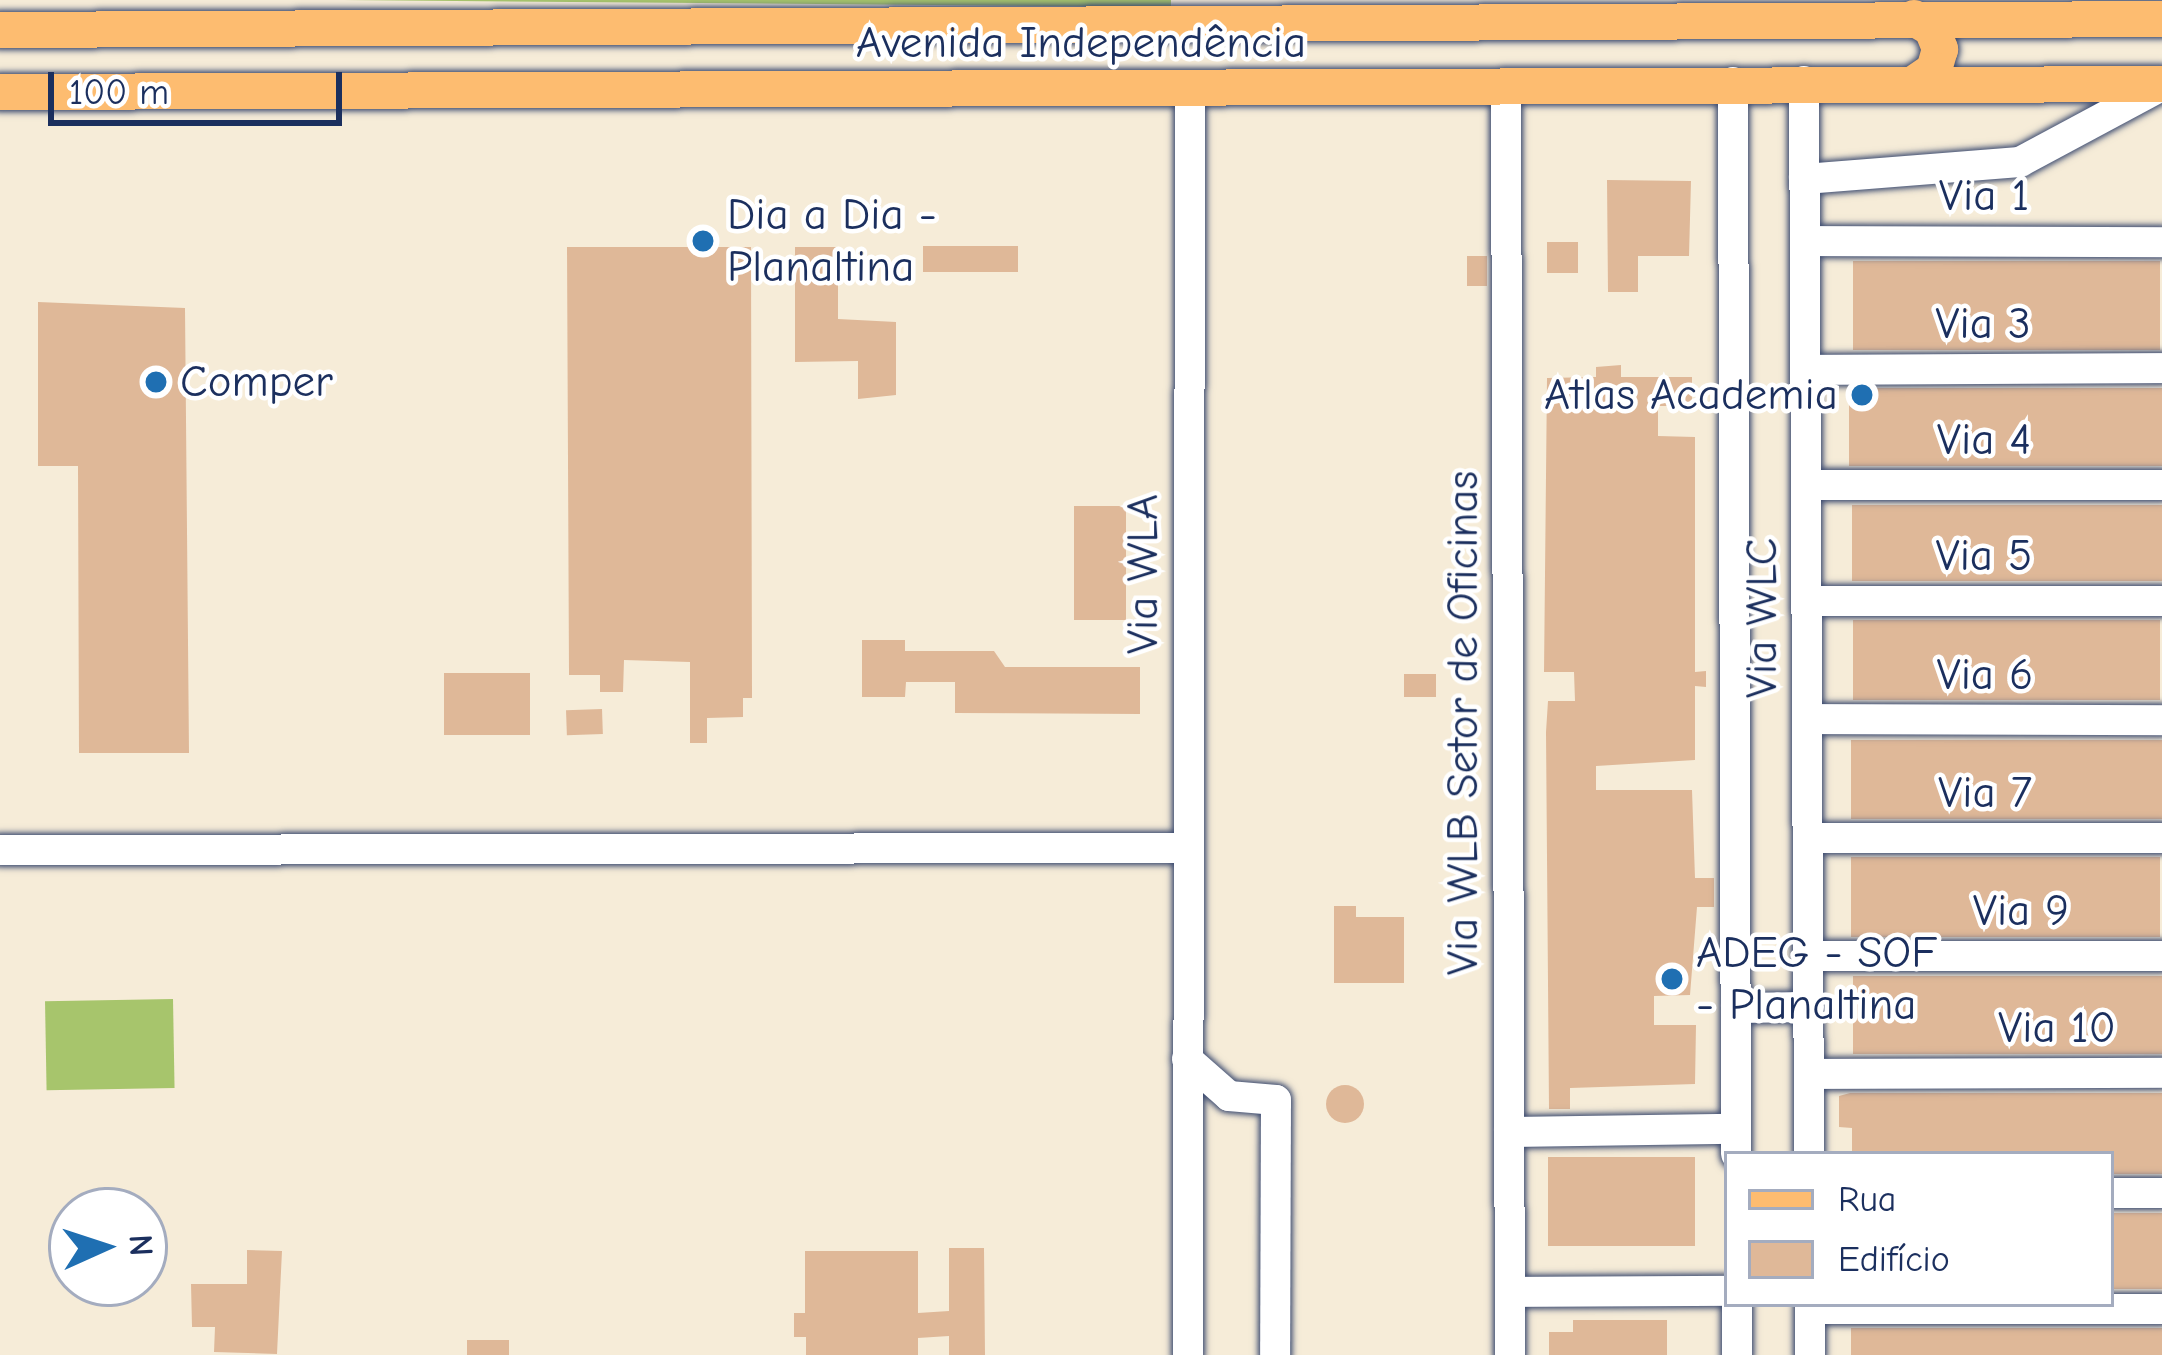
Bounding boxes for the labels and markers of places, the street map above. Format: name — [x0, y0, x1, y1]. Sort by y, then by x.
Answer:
place label: Dia a Dia - Planaltina — [727, 188, 937, 294]
marker: Dia a Dia - Planaltina — [690, 228, 716, 254]
place label: Comper — [180, 355, 333, 409]
place label: Atlas Academia — [1544, 368, 1838, 422]
marker: Comper — [143, 369, 169, 395]
marker: Atlas Academia — [1849, 382, 1875, 408]
place label: ADEG - SOF - Planaltina — [1696, 926, 1937, 1032]
marker: ADEG - SOF - Planaltina — [1659, 966, 1685, 992]

